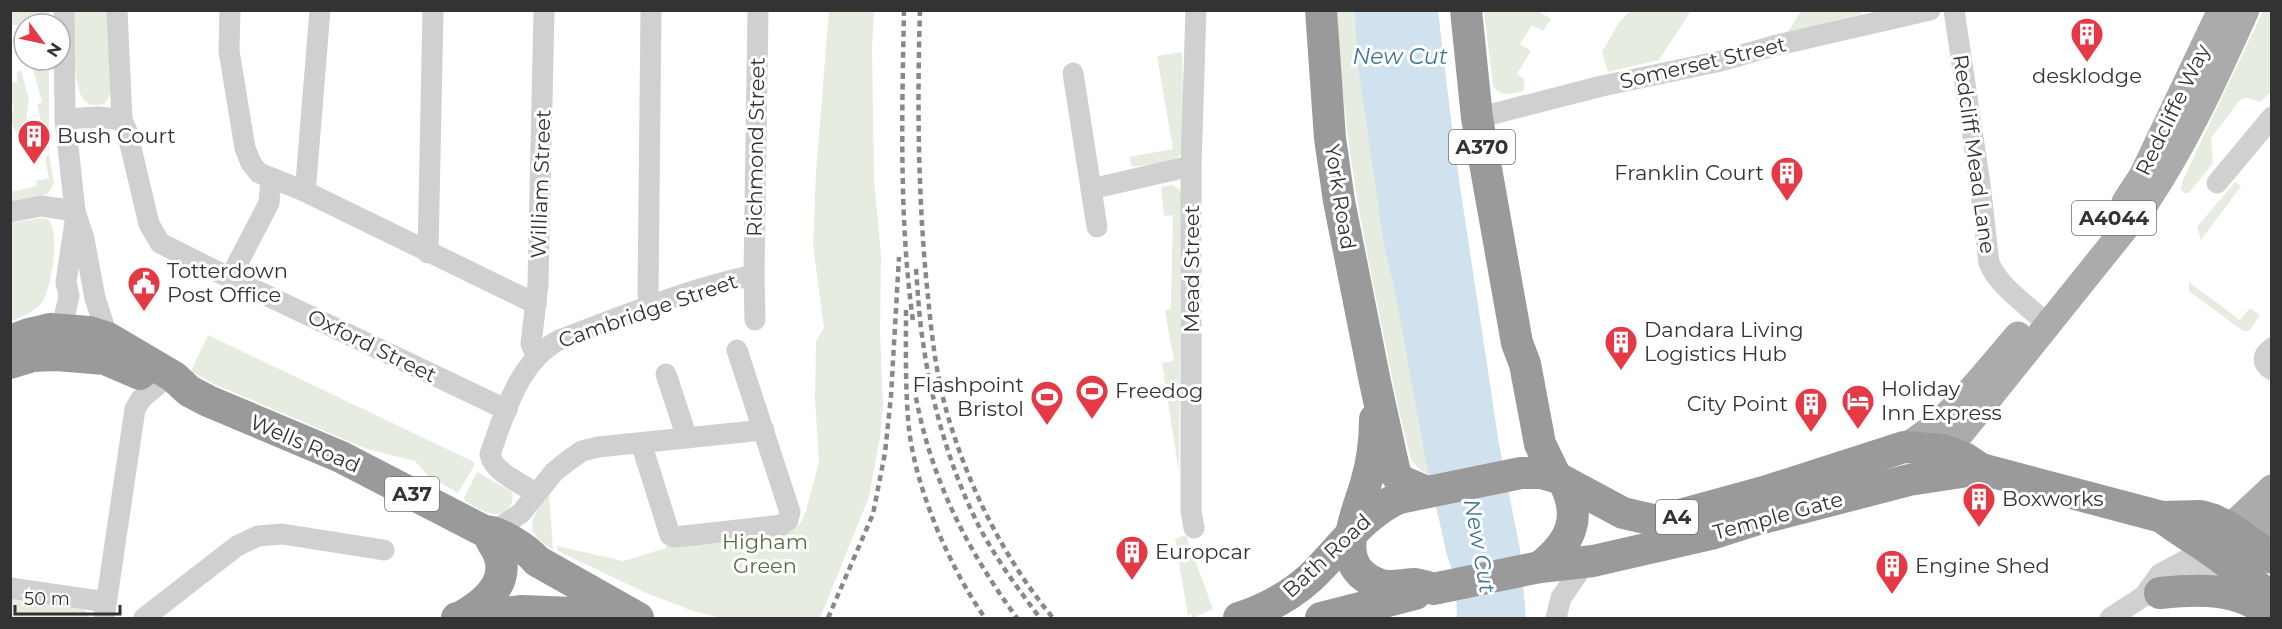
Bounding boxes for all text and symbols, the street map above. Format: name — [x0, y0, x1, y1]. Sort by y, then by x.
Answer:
north arrow — [12, 12, 72, 72]
building icon: desklodge — [2069, 16, 2105, 63]
street label: Somerset Street — [1617, 31, 1788, 94]
text: N — [43, 39, 66, 60]
street label: Redcliffe Way — [2130, 40, 2215, 179]
water label: New Cut — [1352, 43, 1448, 70]
street label: Redcliff Mead Lane — [1948, 53, 2001, 255]
street label: Richmond Street — [741, 57, 770, 237]
place label: desklodge — [2032, 63, 2142, 88]
street label: William Street — [525, 109, 556, 259]
building icon: Bush Court — [16, 118, 52, 165]
place label: Bush Court — [57, 123, 176, 148]
road number: A370 — [1449, 130, 1515, 164]
street label: York Road — [1320, 142, 1361, 251]
building icon: Franklin Court — [1769, 155, 1805, 202]
place label: Franklin Court — [1614, 160, 1764, 185]
road number: A4044 — [2072, 201, 2156, 235]
street label: Mead Street — [1179, 205, 1204, 333]
place label: Totterdown Post Office — [167, 258, 288, 307]
public building icon: Totterdown Post Office — [126, 265, 162, 312]
street label: Cambridge Street — [555, 268, 741, 353]
street label: Oxford Street — [304, 304, 441, 387]
place label: Dandara Living Logistics Hub — [1644, 317, 1804, 366]
building icon: Dandara Living Logistics Hub — [1603, 324, 1639, 371]
place label: Flashpoint Bristol — [912, 372, 1024, 421]
sports icon: Freedog — [1074, 373, 1110, 420]
place label: Holiday Inn Express — [1881, 376, 2002, 425]
place label: Freedog — [1115, 378, 1203, 403]
sports icon: Flashpoint Bristol — [1029, 379, 1065, 426]
hotel icon: Holiday Inn Express — [1840, 383, 1876, 430]
building icon: City Point — [1793, 386, 1829, 433]
place label: City Point — [1687, 391, 1788, 416]
street label: Wells Road — [247, 409, 364, 478]
road number: A37 — [385, 477, 439, 511]
building icon: Boxworks — [1961, 481, 1997, 528]
street label: Temple Gate — [1710, 486, 1846, 545]
place label: Boxworks — [2002, 486, 2103, 511]
water label: New Cut — [1458, 497, 1501, 595]
road number: A4 — [1656, 500, 1698, 534]
street label: Bath Road — [1277, 509, 1376, 603]
park label: Higham Green — [722, 529, 808, 578]
building icon: Europcar — [1114, 534, 1150, 581]
place label: Europcar — [1155, 539, 1251, 564]
building icon: Engine Shed — [1874, 548, 1910, 595]
place label: Engine Shed — [1915, 553, 2050, 578]
scale bar — [15, 578, 120, 616]
text: 50 m — [24, 588, 70, 610]

